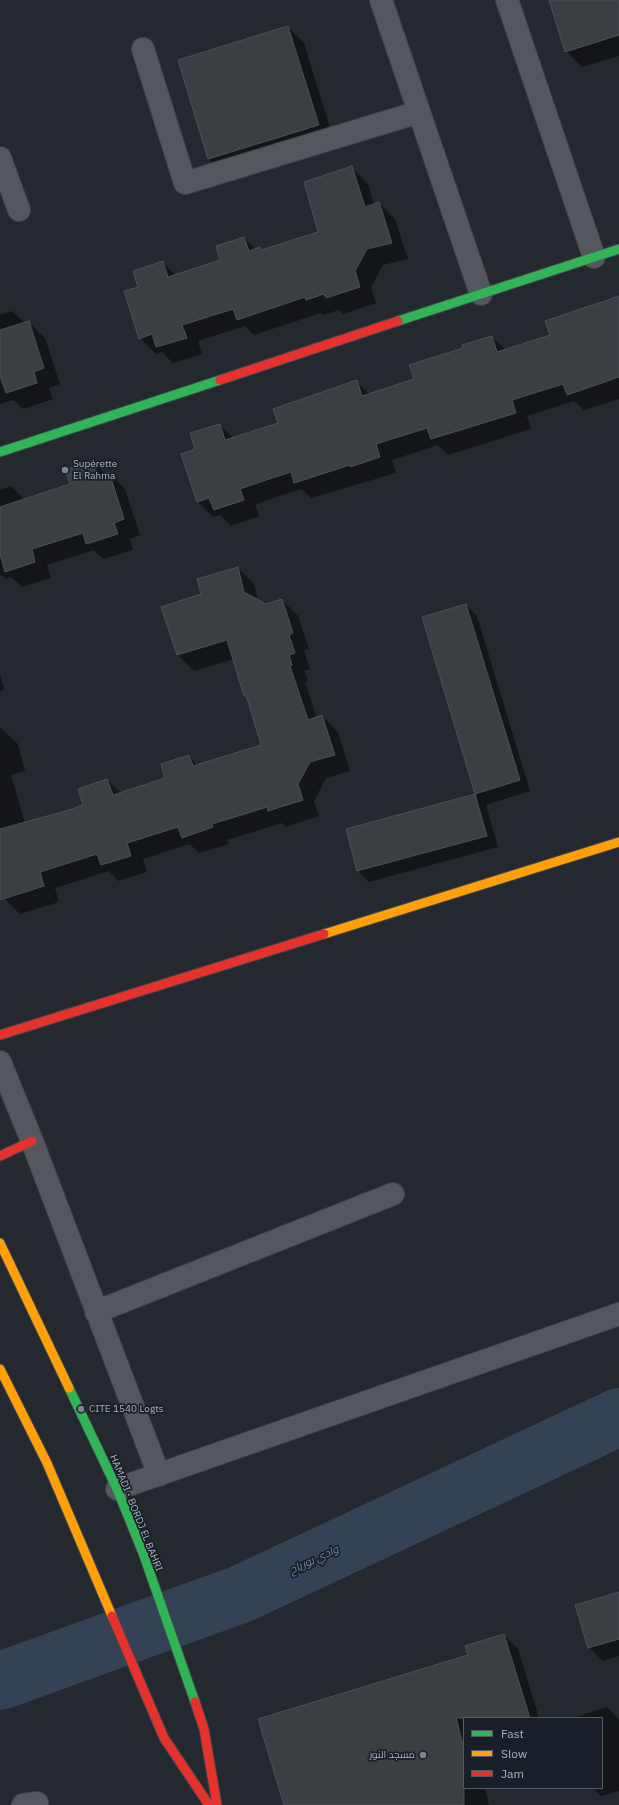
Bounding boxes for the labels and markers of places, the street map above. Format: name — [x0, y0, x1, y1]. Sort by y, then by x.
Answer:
place label: Supérette El Rahma — [73, 458, 117, 482]
marker: Supérette El Rahma — [60, 465, 70, 475]
place label: CITE 1540 Logts — [89, 1403, 164, 1415]
marker: CITE 1540 Logts — [76, 1404, 86, 1414]
place label: مسجد النور — [369, 1749, 415, 1761]
marker: مسجد النور — [418, 1750, 428, 1760]

